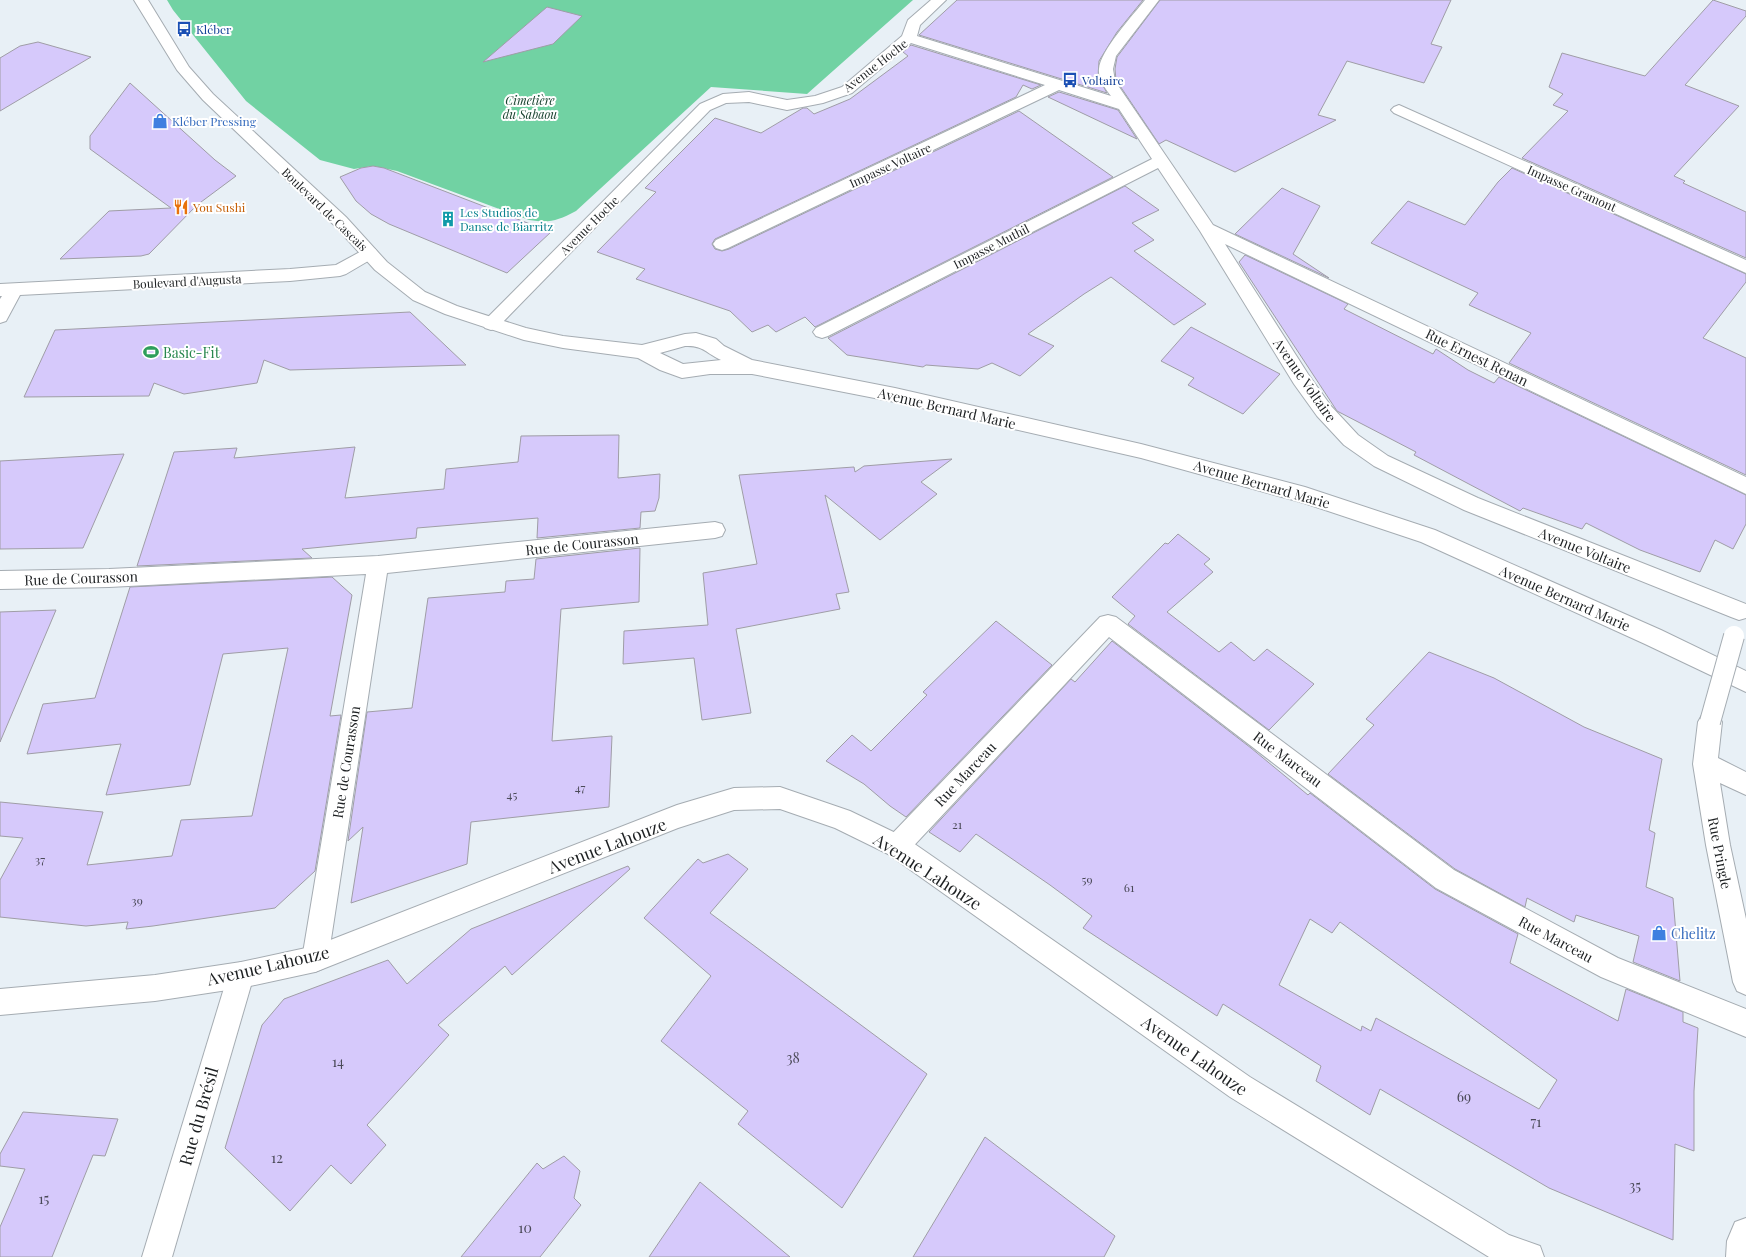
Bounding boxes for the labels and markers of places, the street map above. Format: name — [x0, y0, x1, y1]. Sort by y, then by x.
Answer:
bus stop icon: Kléber — [175, 20, 193, 38]
place label: Kléber — [196, 21, 232, 37]
bus stop icon: Voltaire — [1061, 71, 1079, 89]
place label: Voltaire — [1081, 72, 1124, 88]
shop icon: Kléber Pressing — [151, 112, 169, 130]
place label: Kléber Pressing — [172, 113, 257, 129]
restaurant icon: You Sushi — [172, 198, 190, 216]
place label: You Sushi — [192, 199, 246, 215]
place label: Les Studios de Danse de Biarritz — [460, 204, 554, 234]
building icon: Les Studios de Danse de Biarritz — [439, 210, 457, 228]
sports icon: Basic-Fit — [142, 343, 160, 361]
place label: Basic-Fit — [163, 343, 221, 362]
shop icon: Chelitz — [1650, 924, 1668, 942]
place label: Chelitz — [1671, 924, 1716, 943]

